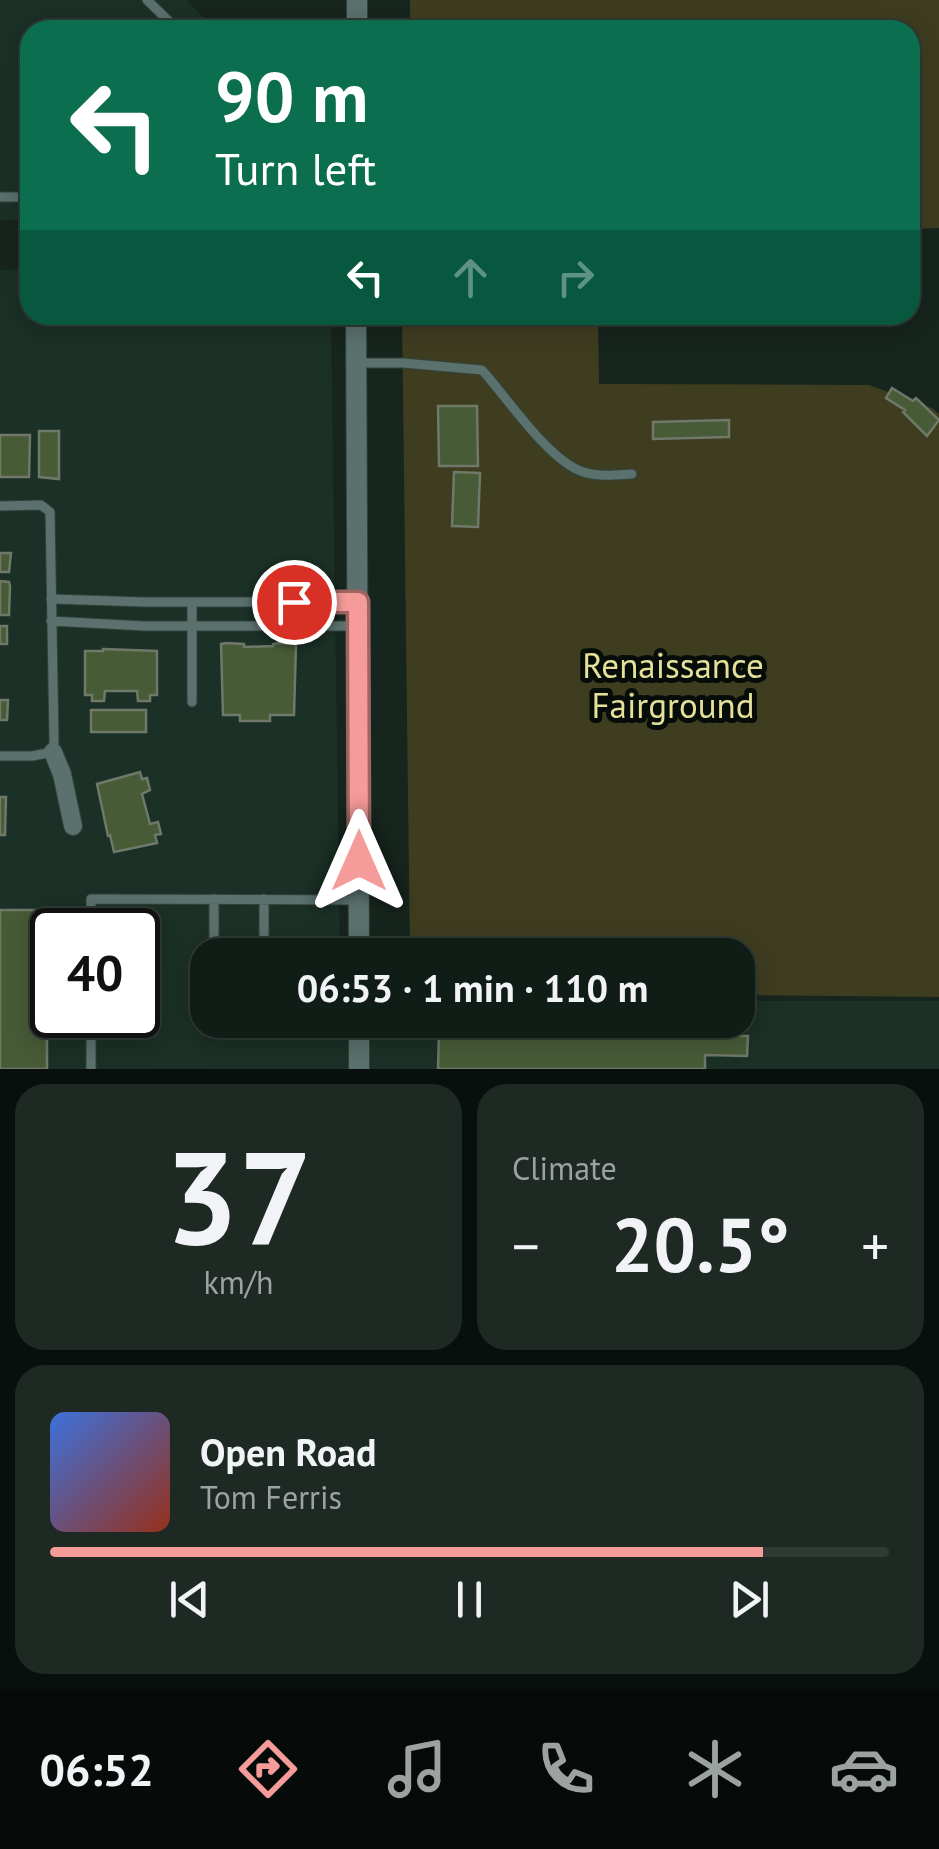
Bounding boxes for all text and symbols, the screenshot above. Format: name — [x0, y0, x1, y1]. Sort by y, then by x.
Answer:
text: 90 m — [215, 51, 368, 141]
icon: left — [50, 60, 180, 190]
text: Turn left — [215, 139, 376, 197]
icon: left — [338, 250, 393, 305]
icon: ahead — [443, 250, 498, 305]
icon: right — [548, 250, 603, 305]
pin — [252, 560, 337, 645]
icon: arrive — [267, 575, 322, 630]
park label: Renaissance Fairground — [582, 642, 764, 728]
position arrow — [307, 809, 411, 913]
speed limit sign: 40 — [30, 908, 160, 1038]
text: 06:53 · 1 min · 110 m — [297, 963, 648, 1012]
text: 37 — [165, 1112, 312, 1280]
text: Climate — [512, 1147, 617, 1189]
text: 20.5° — [611, 1196, 790, 1293]
text: − — [512, 1210, 540, 1281]
text: + — [861, 1210, 889, 1281]
text: km/h — [203, 1261, 274, 1303]
text: Open Road — [200, 1427, 376, 1476]
text: Tom Ferris — [200, 1476, 342, 1518]
icon: previous — [162, 1572, 217, 1627]
icon: pause — [442, 1572, 497, 1627]
icon: next — [722, 1572, 777, 1627]
icon: directions — [233, 1734, 303, 1804]
icon: music — [382, 1734, 452, 1804]
icon: phone — [531, 1734, 601, 1804]
icon: climate — [680, 1734, 750, 1804]
icon: car — [829, 1734, 899, 1804]
text: 06:52 — [40, 1740, 154, 1798]

